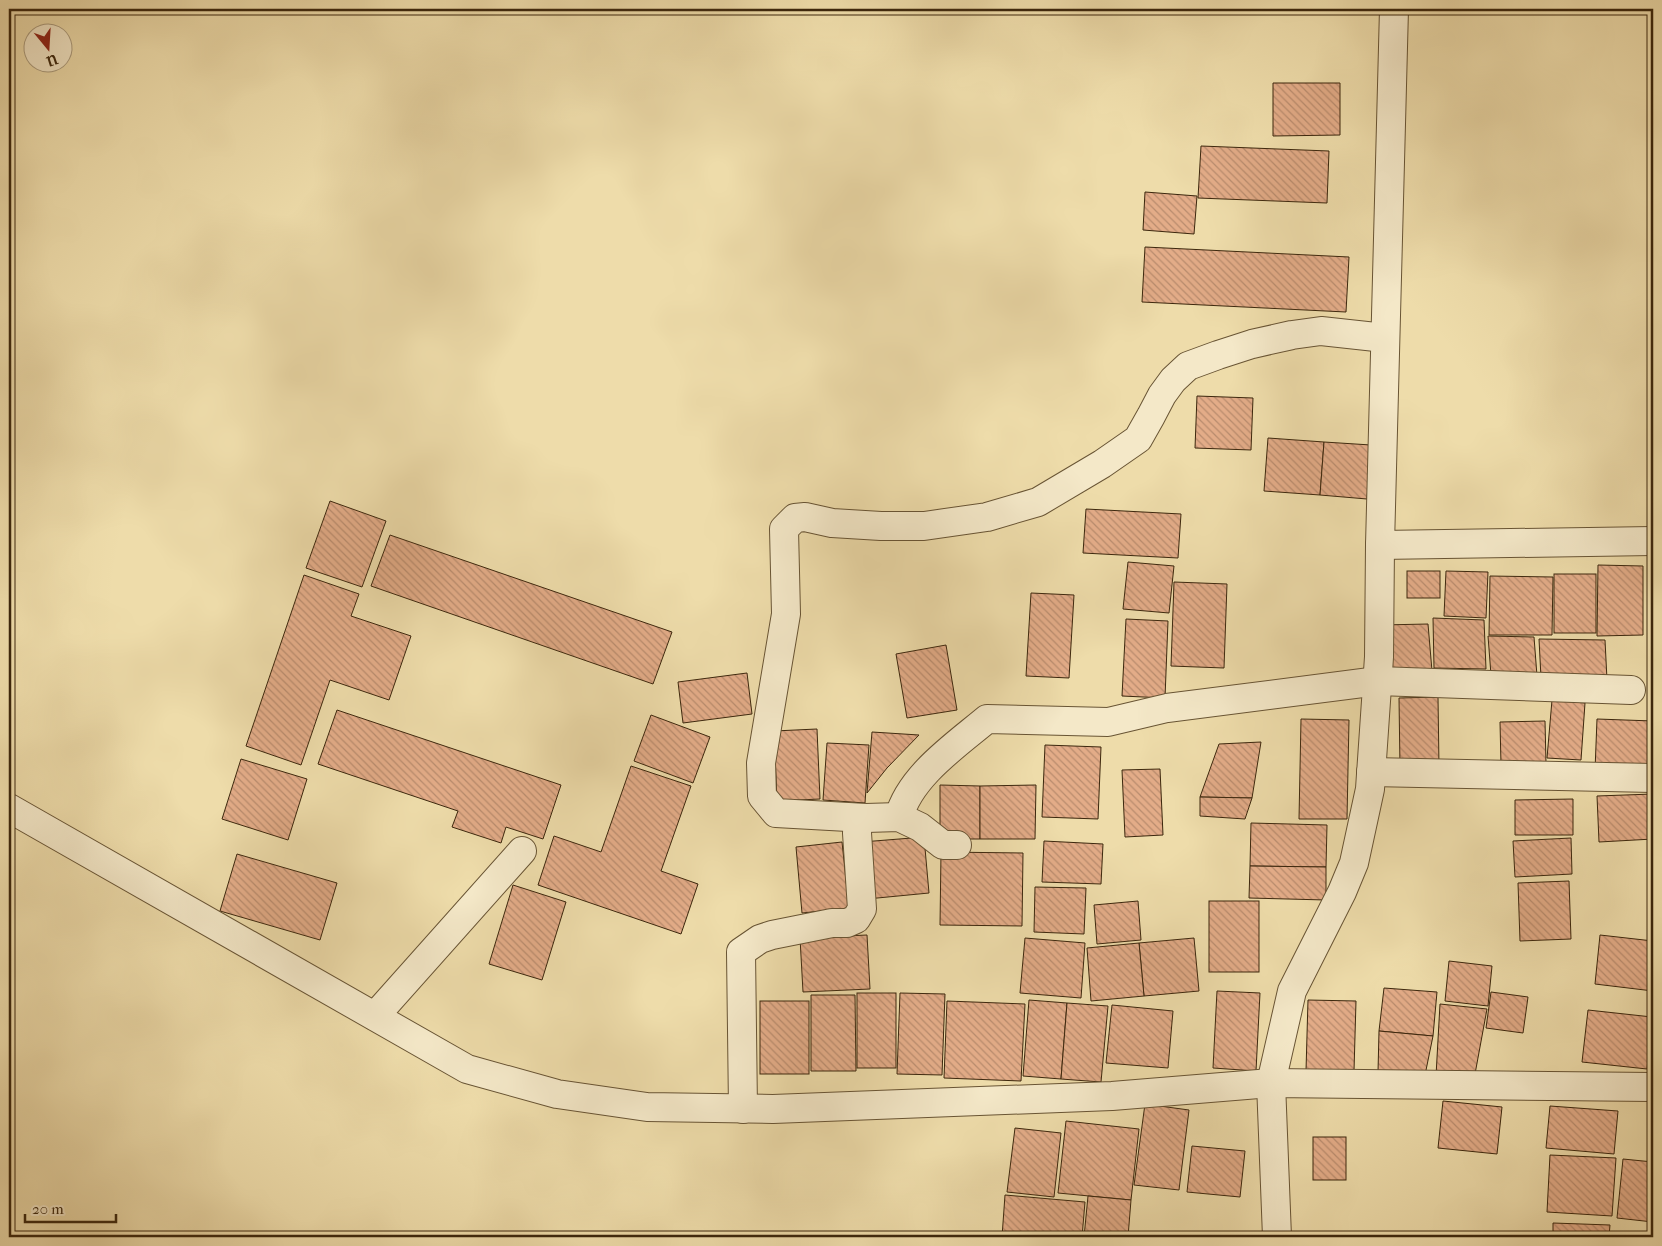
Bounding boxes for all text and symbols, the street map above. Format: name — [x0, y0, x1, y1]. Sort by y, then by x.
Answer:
north arrow — [22, 22, 72, 72]
text: U — [44, 50, 61, 70]
scale bar — [25, 1191, 116, 1223]
text: 20 m — [32, 1200, 64, 1218]

